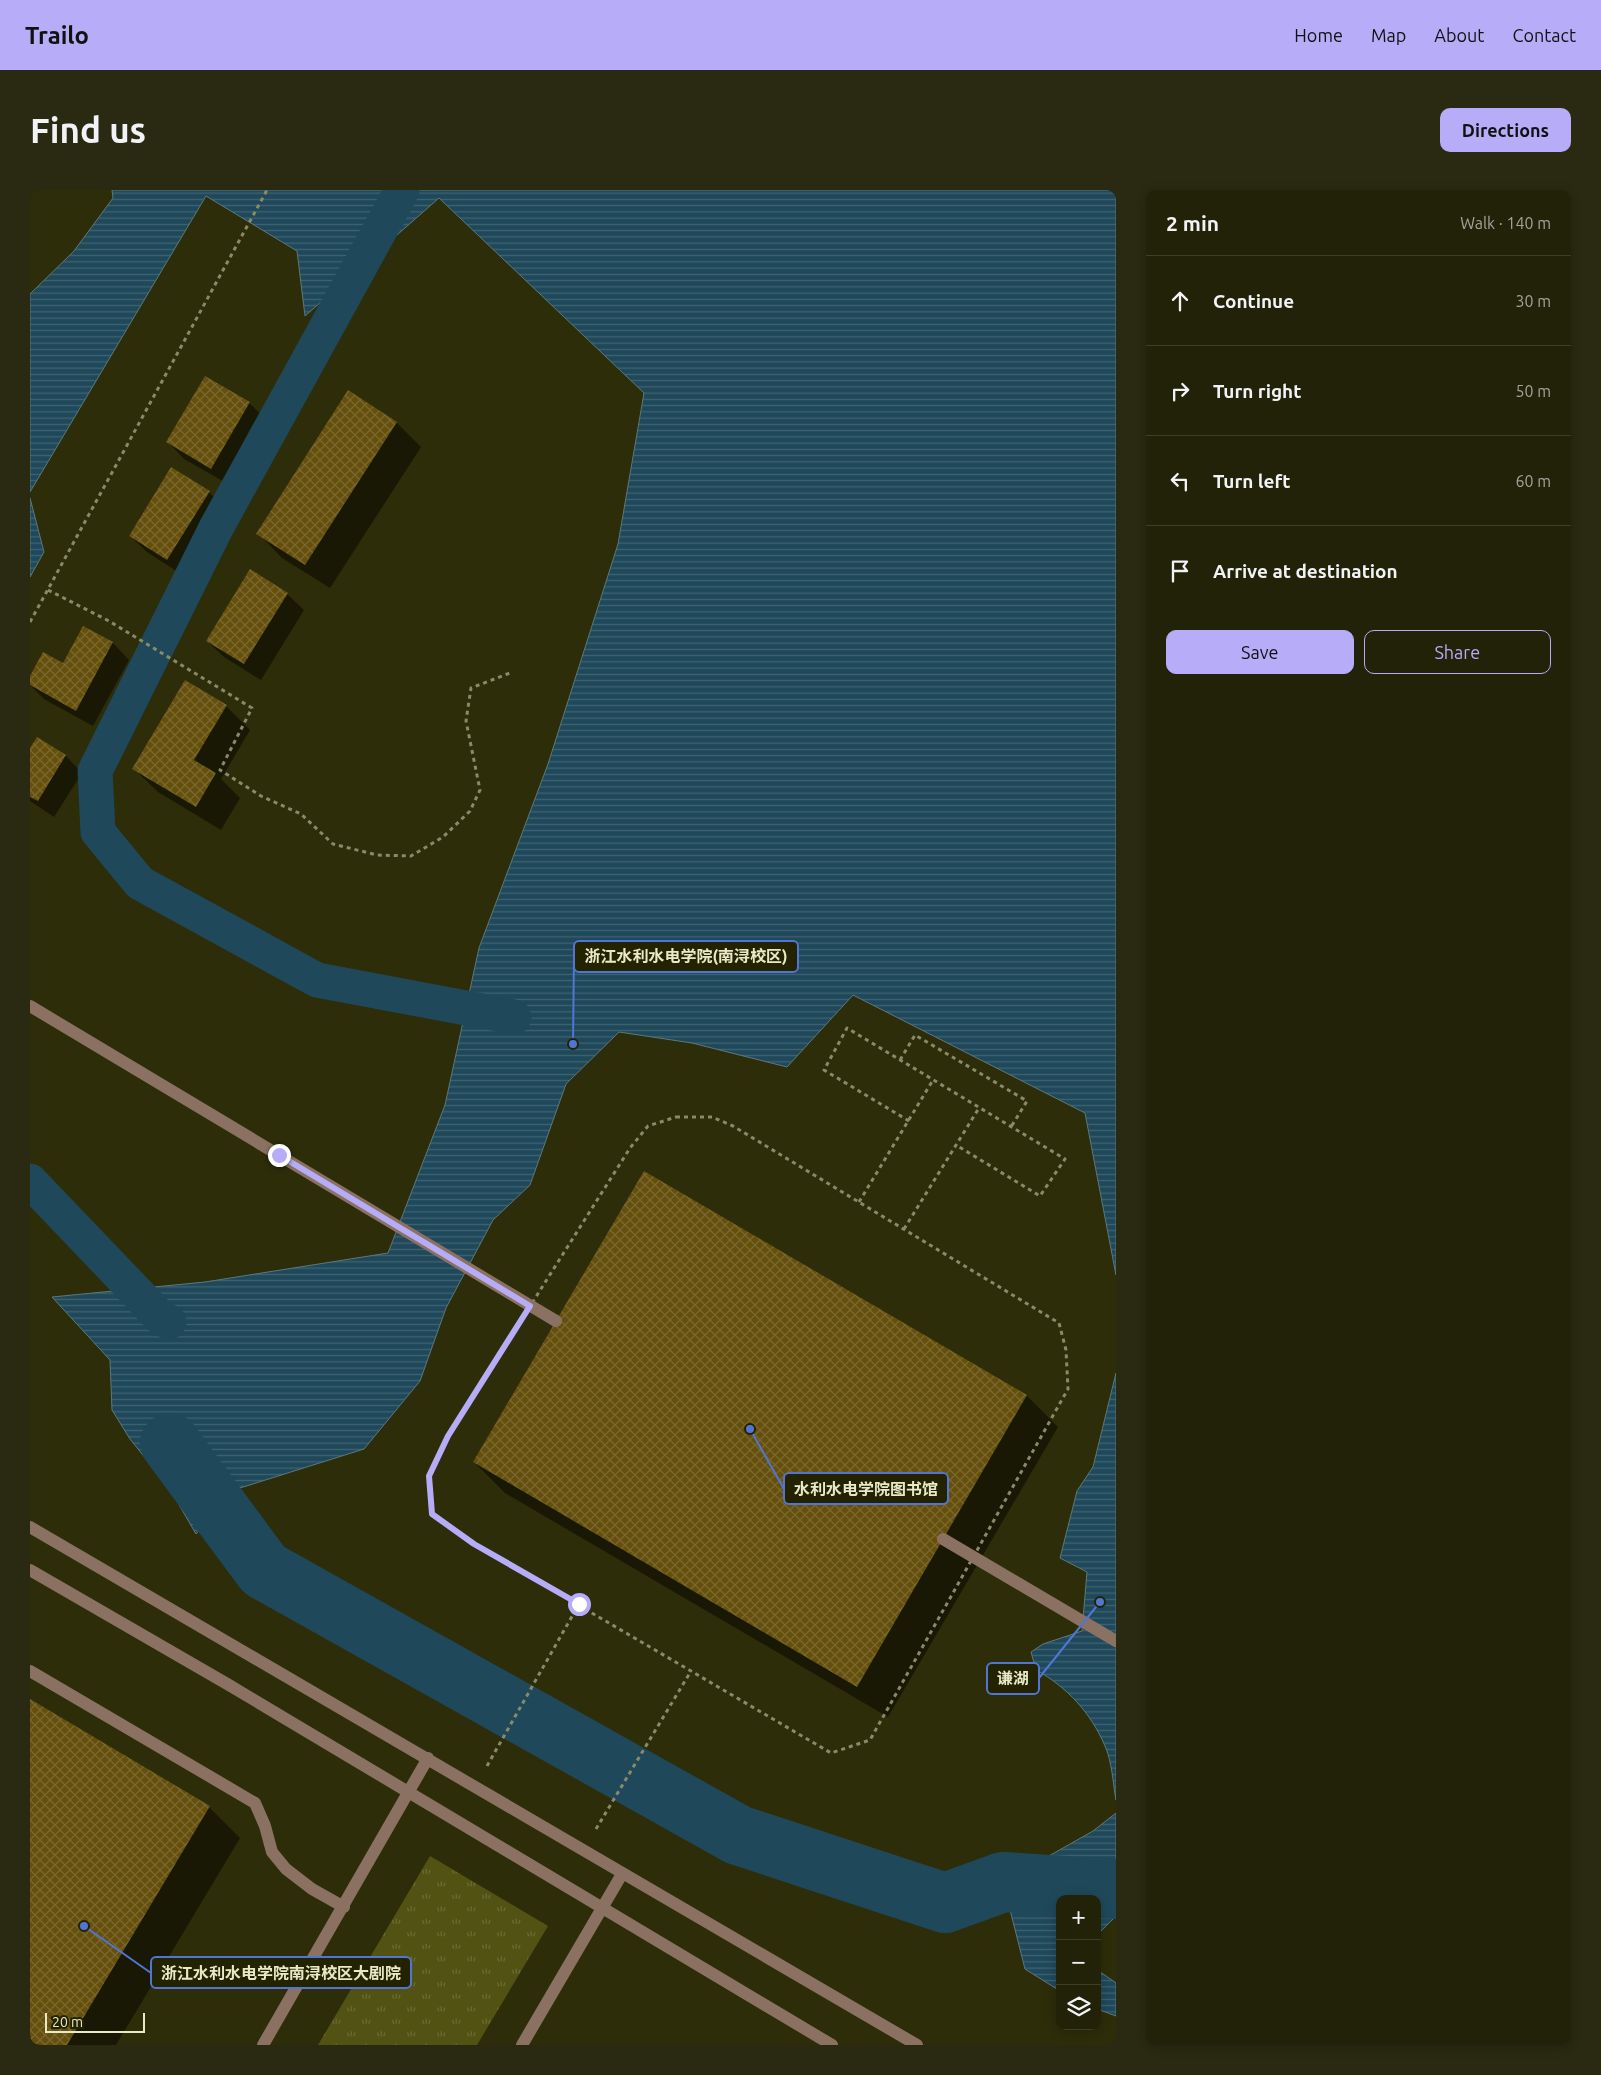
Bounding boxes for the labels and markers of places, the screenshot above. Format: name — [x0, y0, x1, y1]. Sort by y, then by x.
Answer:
callout: 浙江水利水电学院(南浔校区) — [574, 941, 798, 972]
callout: 水利水电学院图书馆 — [784, 1473, 948, 1504]
callout: 谦湖 — [987, 1663, 1039, 1694]
callout: 浙江水利水电学院南浔校区大剧院 — [151, 1957, 411, 1988]

